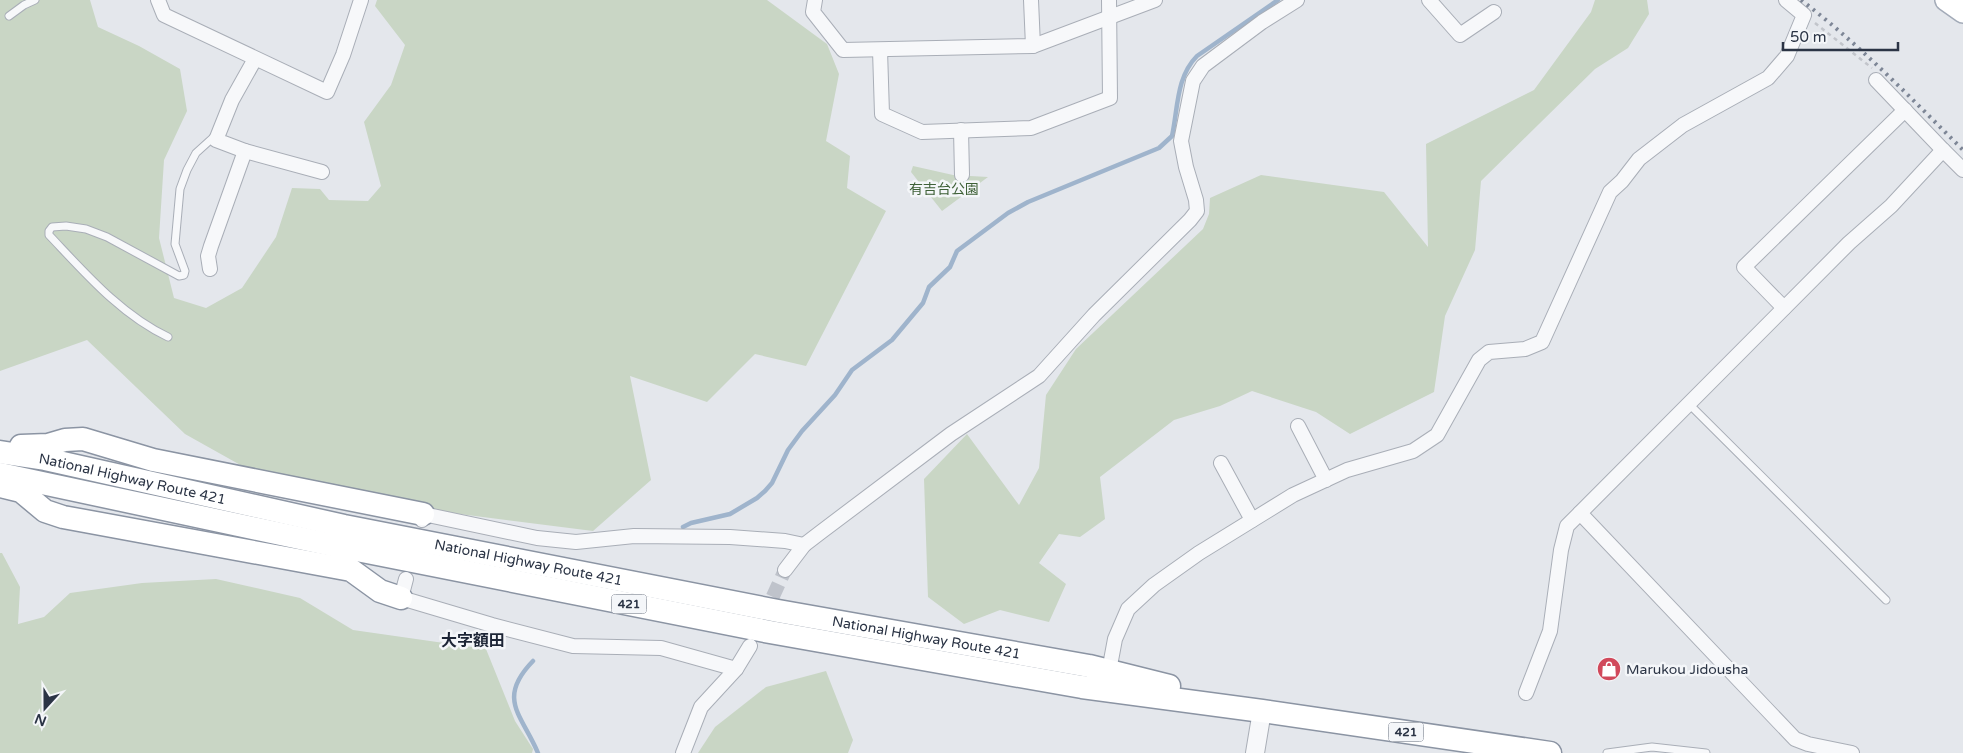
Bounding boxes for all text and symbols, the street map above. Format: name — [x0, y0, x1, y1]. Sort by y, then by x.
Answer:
scale bar — [1783, 20, 1898, 52]
text: 50 m — [1790, 28, 1827, 46]
park label: 有吉台公園 — [909, 181, 979, 198]
street label: National Highway Route 421 — [38, 450, 227, 508]
street label: National Highway Route 421 — [433, 536, 624, 589]
road number: 421 — [612, 594, 646, 614]
street label: National Highway Route 421 — [831, 613, 1022, 663]
district label: 大字額田 — [441, 631, 505, 651]
shop icon: Marukou Jidousha — [1596, 656, 1622, 682]
place label: Marukou Jidousha — [1626, 661, 1748, 678]
north arrow — [20, 683, 70, 733]
text: N — [32, 710, 49, 730]
road number: 421 — [1388, 722, 1424, 742]

